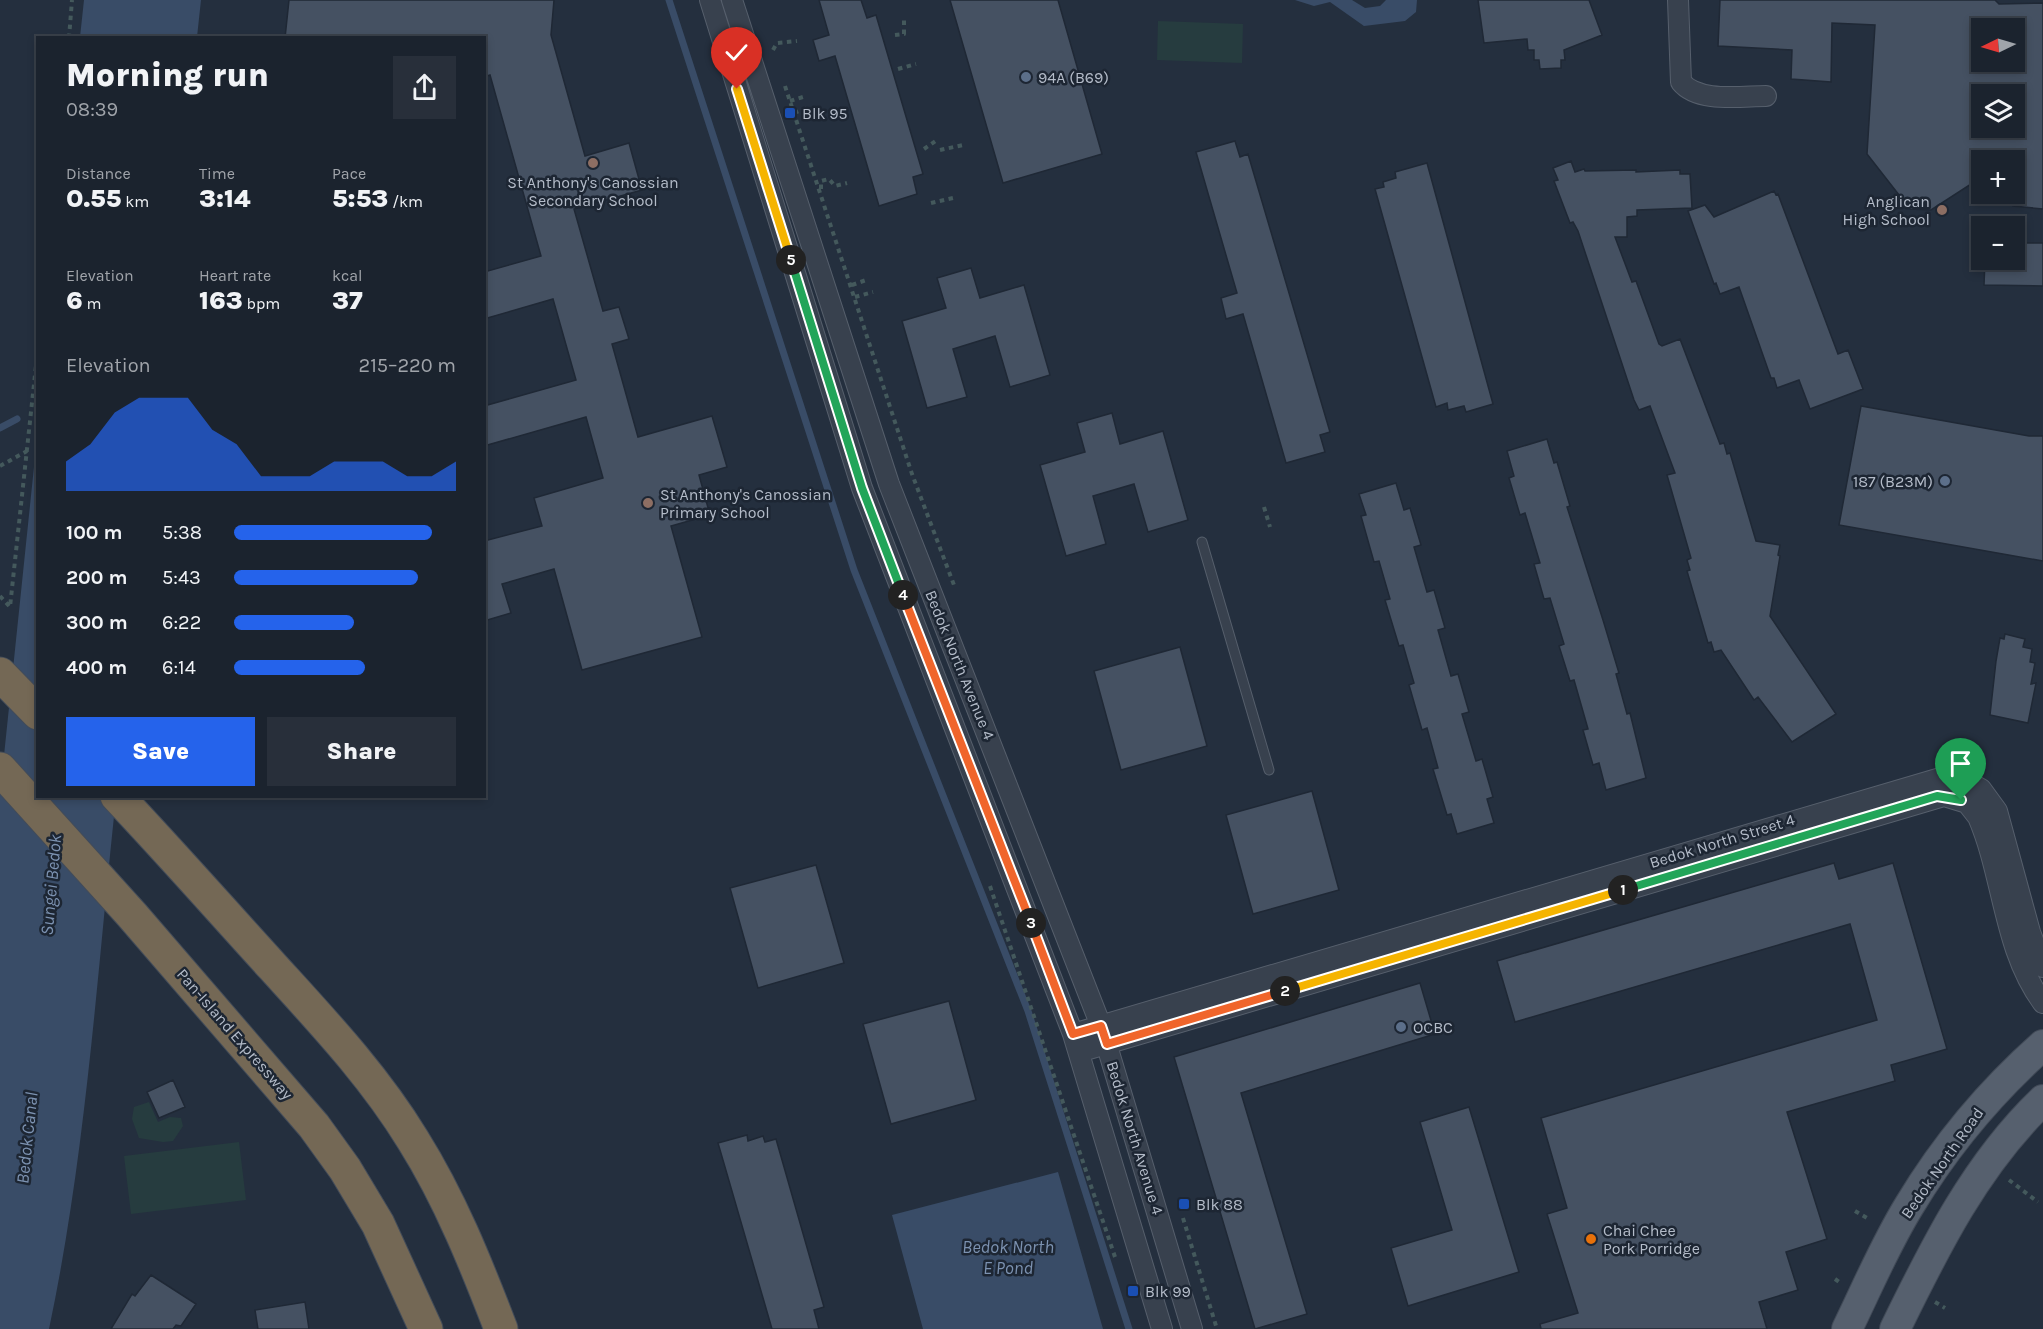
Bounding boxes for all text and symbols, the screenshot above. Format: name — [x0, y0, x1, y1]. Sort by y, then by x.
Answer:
north arrow — [1971, 18, 2025, 72]
map controls — [1971, 18, 2025, 270]
pin — [711, 27, 762, 89]
icon: check — [720, 36, 753, 69]
text: Morning run — [66, 56, 269, 94]
button: share — [393, 56, 456, 119]
place label: 94A (B69) — [1038, 68, 1109, 87]
marker: 94A (B69) — [1019, 70, 1033, 84]
button: layers — [1971, 84, 2025, 138]
text: 08:39 — [66, 98, 118, 121]
place label: Blk 95 — [802, 104, 848, 123]
marker: Blk 95 — [783, 106, 797, 120]
button: + — [1971, 150, 2025, 204]
marker: St Anthony's Canossian Secondary School — [586, 156, 600, 170]
text: Distance — [66, 164, 131, 183]
text: Time — [199, 164, 235, 183]
text: Pace — [332, 164, 366, 183]
place label: St Anthony's Canossian Secondary School — [507, 173, 679, 210]
text: 0.55 — [66, 183, 121, 214]
text: 3:14 — [199, 183, 251, 214]
text: 5:53 — [332, 183, 388, 214]
text: km — [121, 192, 149, 211]
text: /km — [388, 192, 423, 211]
place label: Anglican High School — [1842, 192, 1930, 229]
marker: Anglican High School — [1935, 203, 1949, 217]
button: − — [1971, 216, 2025, 270]
pin: 5 — [776, 245, 806, 275]
text: 5 — [786, 250, 796, 269]
text: Elevation — [66, 266, 134, 285]
text: Heart rate — [199, 266, 271, 285]
text: kcal — [332, 266, 363, 285]
text: 6 — [66, 285, 83, 316]
text: 163 — [199, 285, 243, 316]
text: 37 — [332, 285, 363, 316]
text: m — [83, 294, 102, 313]
text: bpm — [243, 294, 280, 313]
text: Elevation — [66, 354, 151, 377]
text: 215–220 m — [359, 354, 456, 377]
place label: 187 (B23M) — [1853, 472, 1933, 491]
marker: 187 (B23M) — [1938, 474, 1952, 488]
place label: St Anthony's Canossian Primary School — [660, 485, 831, 522]
marker: St Anthony's Canossian Primary School — [641, 496, 655, 510]
text: 100 m — [66, 521, 122, 544]
text: 5:38 — [162, 521, 202, 544]
text: 200 m — [66, 566, 127, 589]
text: 5:43 — [162, 566, 201, 589]
pin: 4 — [888, 580, 918, 610]
text: 4 — [898, 585, 908, 604]
street label: Bedok North Avenue 4 — [921, 587, 999, 743]
text: 300 m — [66, 611, 128, 634]
text: 6:22 — [162, 611, 201, 634]
text: 400 m — [66, 656, 127, 679]
text: 6:14 — [162, 656, 196, 679]
button: Save — [66, 717, 255, 786]
button: Share — [267, 717, 456, 786]
pin — [1935, 738, 1986, 800]
icon: arrive — [1944, 747, 1977, 780]
street label: Bedok North Street 4 — [1647, 810, 1797, 872]
water label: Sungei Bedok — [36, 833, 66, 937]
pin: 1 — [1608, 875, 1638, 905]
text: 1 — [1620, 880, 1626, 899]
pin: 3 — [1016, 908, 1046, 938]
text: 3 — [1026, 913, 1036, 932]
street label: Pan-Island Expressway — [173, 965, 297, 1104]
pin: 2 — [1270, 976, 1300, 1006]
text: 2 — [1280, 981, 1290, 1000]
place label: OCBC — [1413, 1018, 1453, 1037]
marker: OCBC — [1394, 1020, 1408, 1034]
street label: Bedok North Avenue 4 — [1103, 1059, 1167, 1217]
water label: Bedok Canal — [11, 1091, 43, 1185]
street label: Bedok North Road — [1897, 1104, 1987, 1222]
place label: Blk 88 — [1196, 1195, 1243, 1214]
marker: Blk 88 — [1177, 1197, 1191, 1211]
place label: Chai Chee Pork Porridge — [1603, 1221, 1700, 1258]
marker: Chai Chee Pork Porridge — [1584, 1232, 1598, 1246]
water label: Bedok North E Pond — [962, 1236, 1054, 1279]
place label: Blk 99 — [1145, 1282, 1191, 1301]
marker: Blk 99 — [1126, 1284, 1140, 1298]

